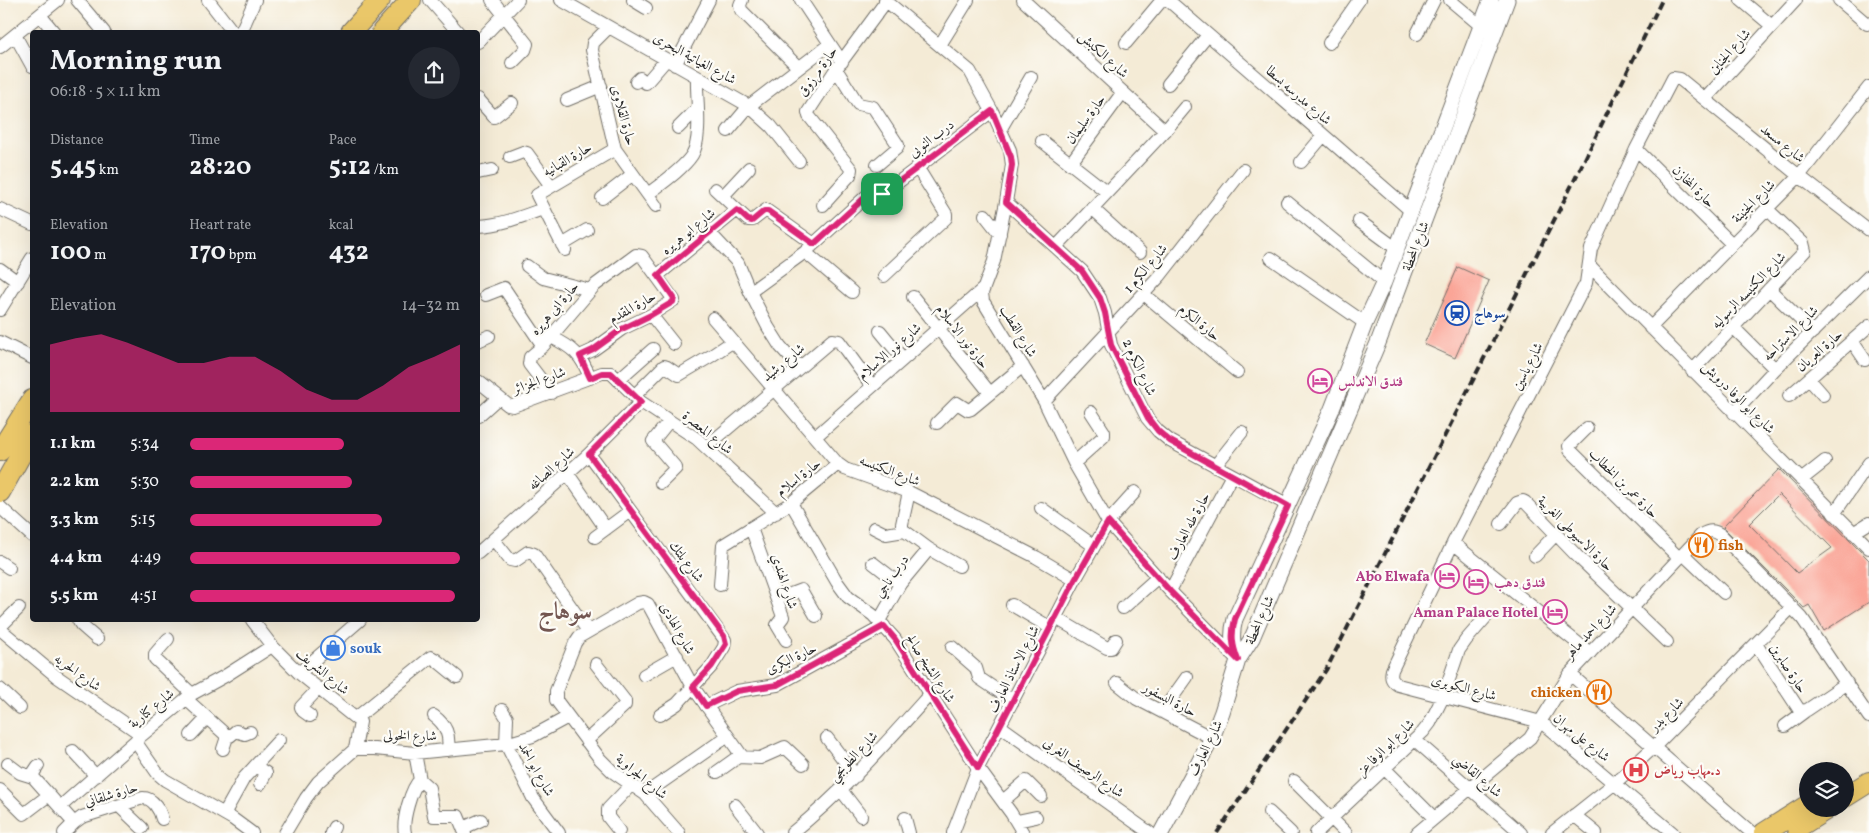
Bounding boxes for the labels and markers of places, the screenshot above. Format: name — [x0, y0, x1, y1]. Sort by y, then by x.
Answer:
pin — [861, 173, 903, 215]
station icon: سوهاج — [1444, 300, 1470, 326]
place label: سوهاج — [1474, 305, 1506, 326]
hotel icon: فندق الاندلس — [1307, 368, 1333, 394]
place label: فندق الاندلس — [1338, 373, 1403, 392]
restaurant icon: fish — [1688, 532, 1714, 558]
place label: fish — [1718, 537, 1744, 556]
hotel icon: Abo Elwafa — [1434, 563, 1460, 589]
place label: Abo Elwafa — [1356, 568, 1430, 587]
hotel icon: فندق دهب — [1463, 569, 1489, 595]
place label: فندق دهب — [1494, 574, 1546, 593]
hotel icon: Aman Palace Hotel — [1542, 599, 1568, 625]
place label: Aman Palace Hotel — [1413, 604, 1538, 623]
shop icon: souk — [320, 635, 346, 661]
place label: souk — [350, 640, 382, 659]
restaurant icon: chicken — [1586, 679, 1612, 705]
place label: chicken — [1531, 684, 1582, 703]
hospital icon: د.مهاب رياض — [1623, 757, 1649, 783]
place label: د.مهاب رياض — [1654, 762, 1721, 781]

